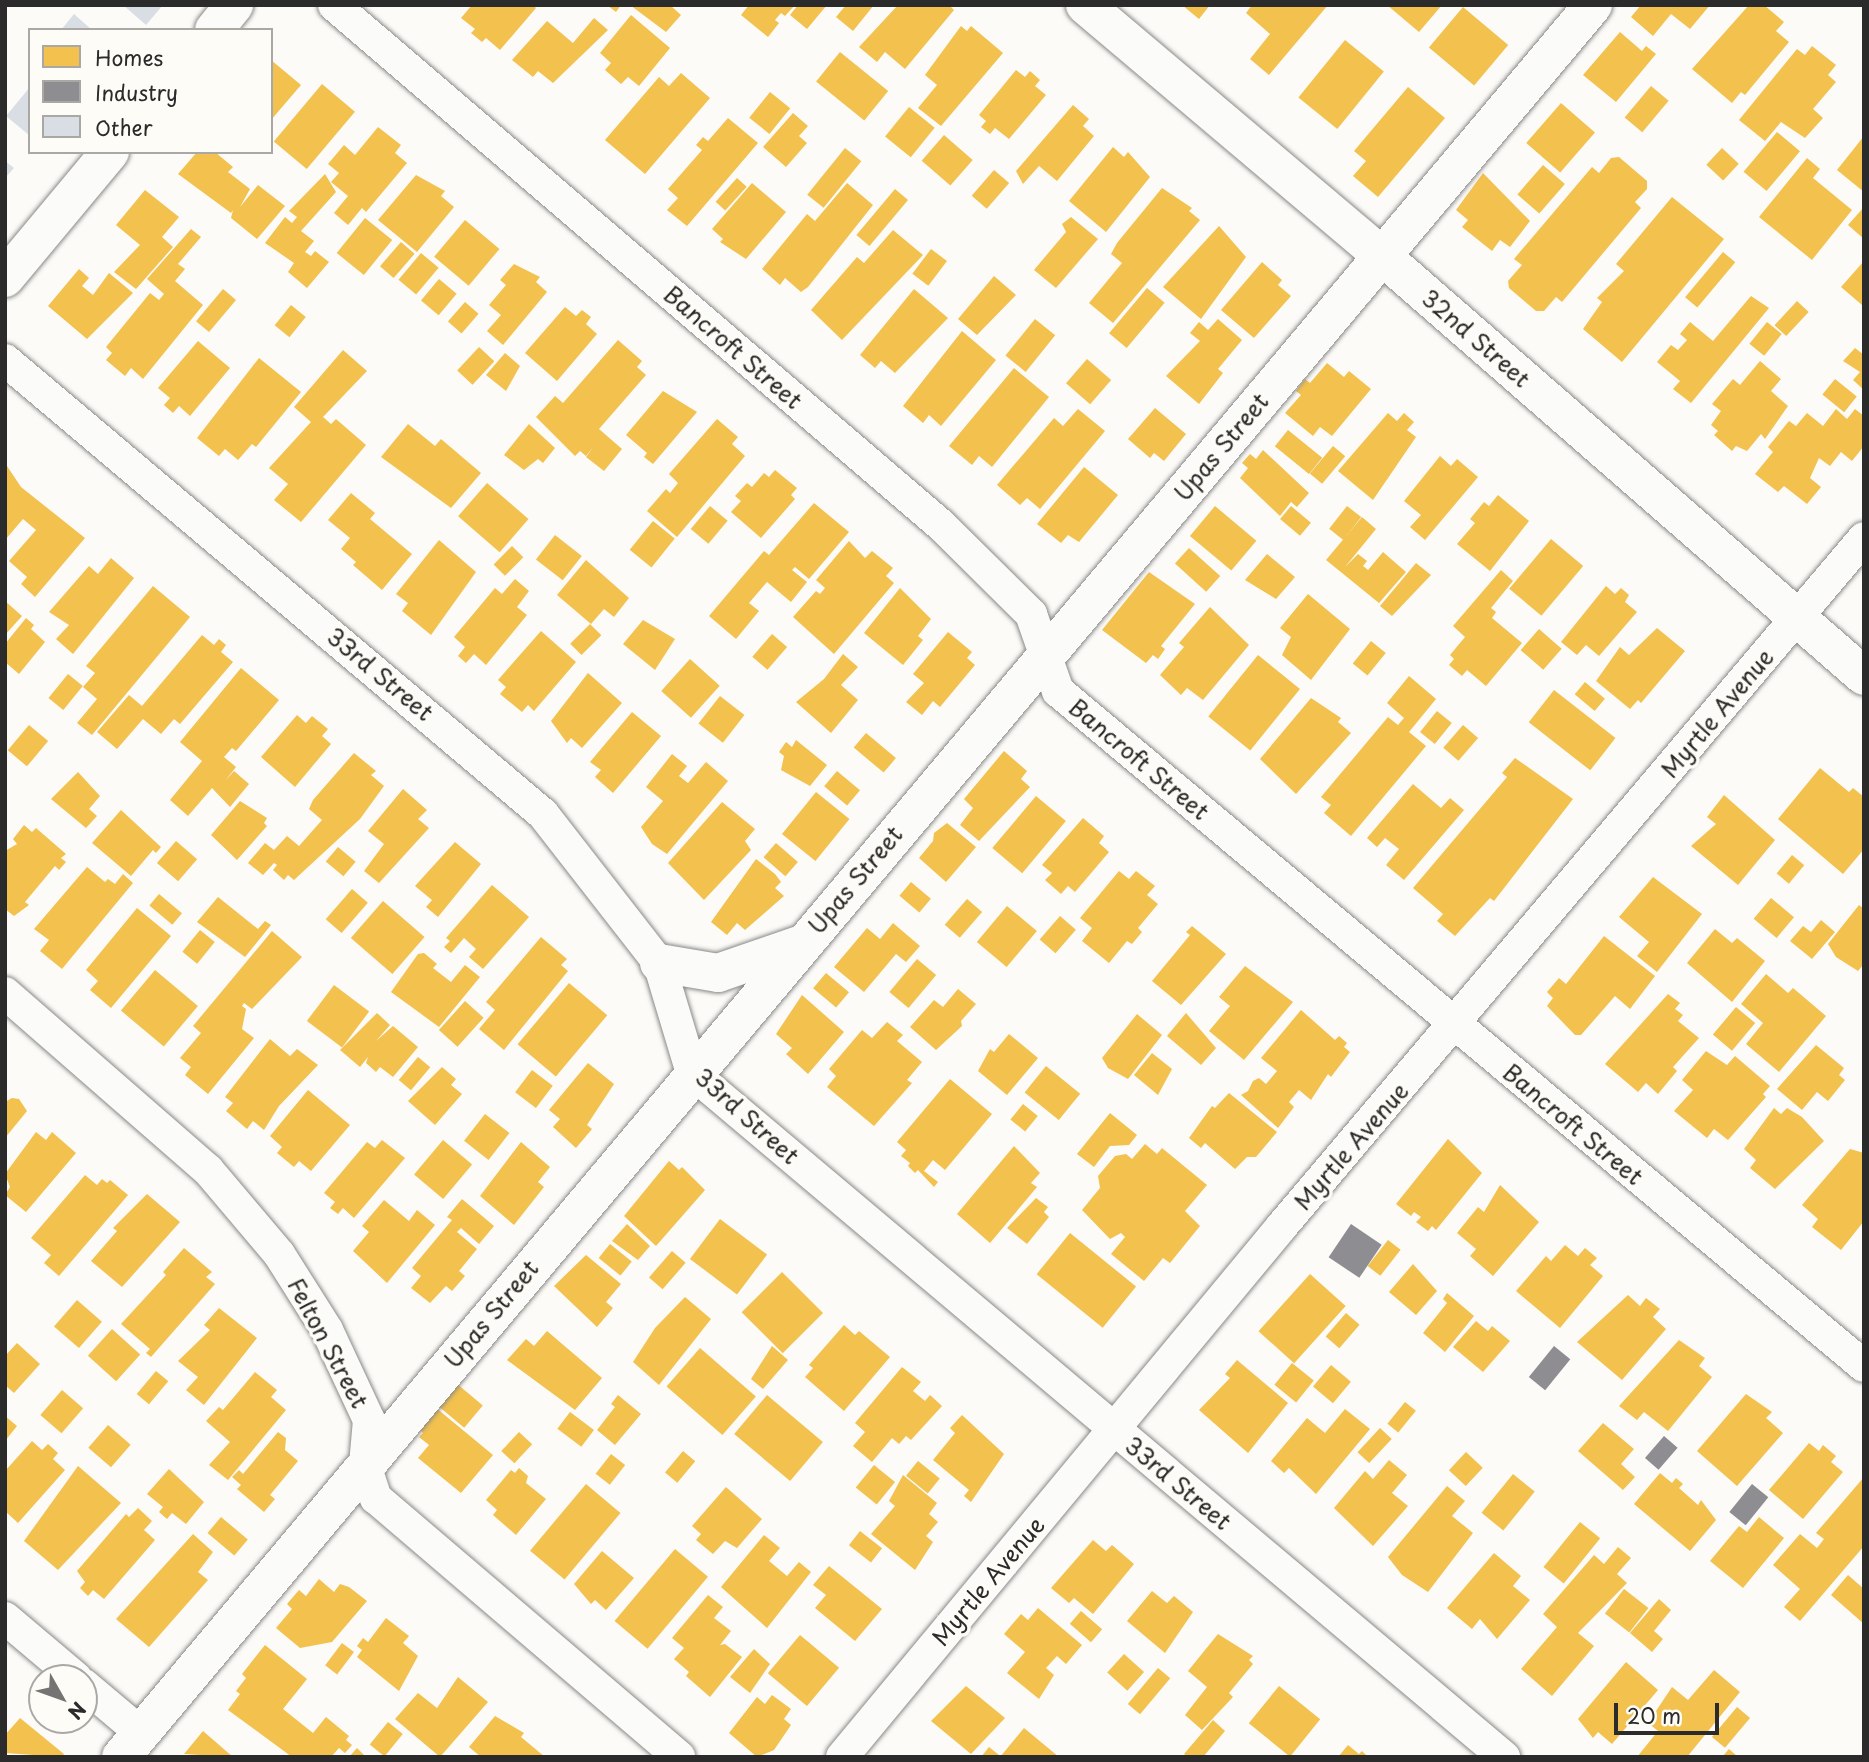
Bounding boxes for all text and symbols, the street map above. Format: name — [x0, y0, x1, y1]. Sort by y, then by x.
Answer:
legend — [28, 28, 273, 154]
text: Homes — [95, 41, 163, 73]
text: Industry — [95, 76, 178, 108]
text: Other — [95, 111, 153, 143]
street label: Bancroft Street — [658, 279, 808, 415]
street label: 32nd Street — [1416, 284, 1536, 392]
street label: Upas Street — [1168, 388, 1274, 506]
street label: 33rd Street — [321, 621, 439, 727]
street label: Myrtle Avenue — [1655, 643, 1779, 783]
street label: Bancroft Street — [1063, 692, 1215, 826]
street label: Upas Street — [802, 821, 908, 939]
street label: Bancroft Street — [1497, 1057, 1649, 1191]
street label: 33rd Street — [689, 1062, 805, 1170]
street label: Myrtle Avenue — [1288, 1077, 1414, 1215]
street label: Upas Street — [438, 1255, 544, 1373]
street label: Felton Street — [282, 1273, 374, 1413]
street label: 33rd Street — [1119, 1430, 1237, 1536]
street label: Myrtle Avenue — [926, 1511, 1050, 1651]
north arrow — [28, 1664, 98, 1734]
scale bar — [1617, 1688, 1722, 1732]
text: N — [62, 1696, 93, 1726]
text: 20 m — [1627, 1699, 1681, 1731]

